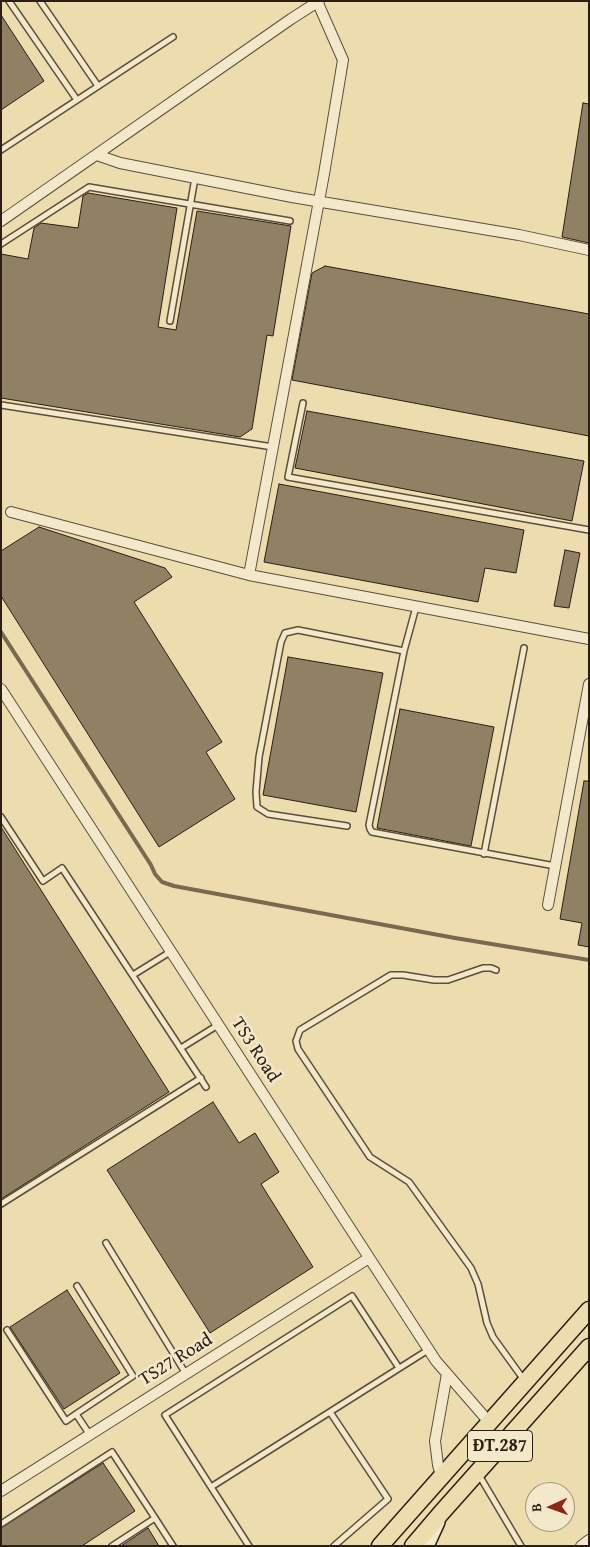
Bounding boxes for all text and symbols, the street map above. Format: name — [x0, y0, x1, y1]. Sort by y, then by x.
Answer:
street label: TS3 Road — [226, 1013, 284, 1087]
street label: TS27 Road — [135, 1329, 217, 1391]
road number: ĐT.287 — [468, 1430, 532, 1462]
north arrow — [525, 1482, 575, 1532]
text: B — [526, 1503, 546, 1512]

